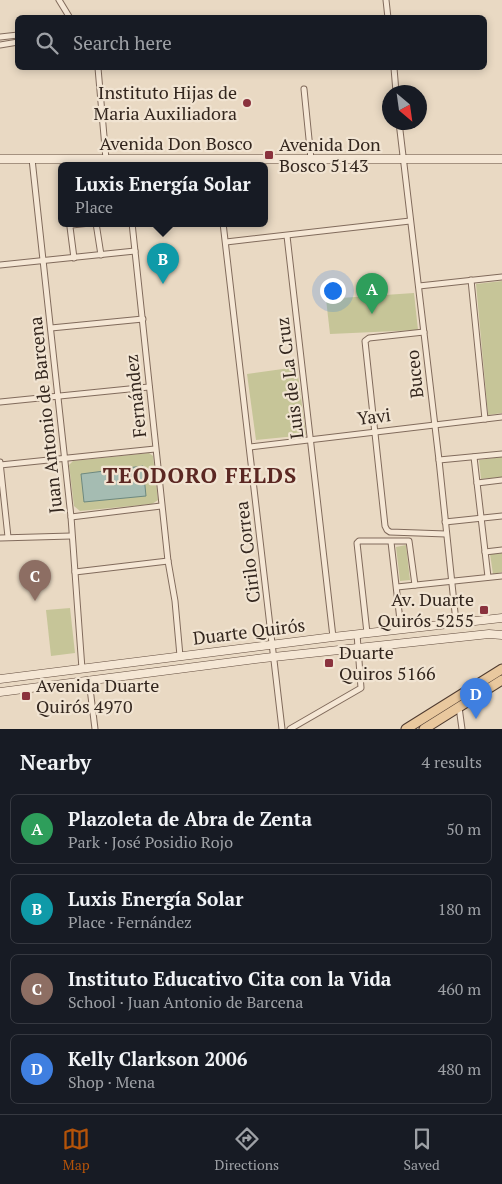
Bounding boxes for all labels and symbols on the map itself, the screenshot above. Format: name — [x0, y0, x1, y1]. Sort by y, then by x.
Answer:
place label: Instituto Hijas de Maria Auxiliadora — [94, 80, 237, 125]
north arrow — [382, 85, 427, 130]
marker: Instituto Hijas de Maria Auxiliadora — [241, 97, 253, 109]
street label: Avenida Don Bosco — [99, 131, 253, 155]
place label: Avenida Don Bosco 5143 — [279, 132, 381, 177]
marker: Avenida Don Bosco 5143 — [263, 149, 275, 161]
pin: B — [147, 243, 179, 284]
pin: A — [356, 273, 388, 314]
your location — [320, 278, 346, 304]
street label: Juan Antonio de Barcena — [23, 316, 67, 515]
street label: Luis de La Cruz — [270, 316, 308, 440]
street label: Buceo — [400, 349, 428, 399]
street label: Fernández — [119, 353, 151, 439]
street label: Yavi — [356, 402, 392, 430]
district label: TEODORO FELDS — [103, 460, 297, 489]
street label: Cirilo Correa — [229, 500, 265, 604]
pin: C — [19, 560, 51, 601]
place label: Av. Duarte Quirós 5255 — [378, 587, 474, 632]
marker: Av. Duarte Quirós 5255 — [478, 604, 490, 616]
street label: Duarte Quirós — [191, 612, 306, 650]
place label: Duarte Quiros 5166 — [339, 640, 436, 685]
marker: Duarte Quiros 5166 — [323, 657, 335, 669]
place label: Avenida Duarte Quirós 4970 — [36, 673, 159, 718]
pin: D — [460, 678, 492, 719]
marker: Avenida Duarte Quirós 4970 — [20, 690, 32, 702]

